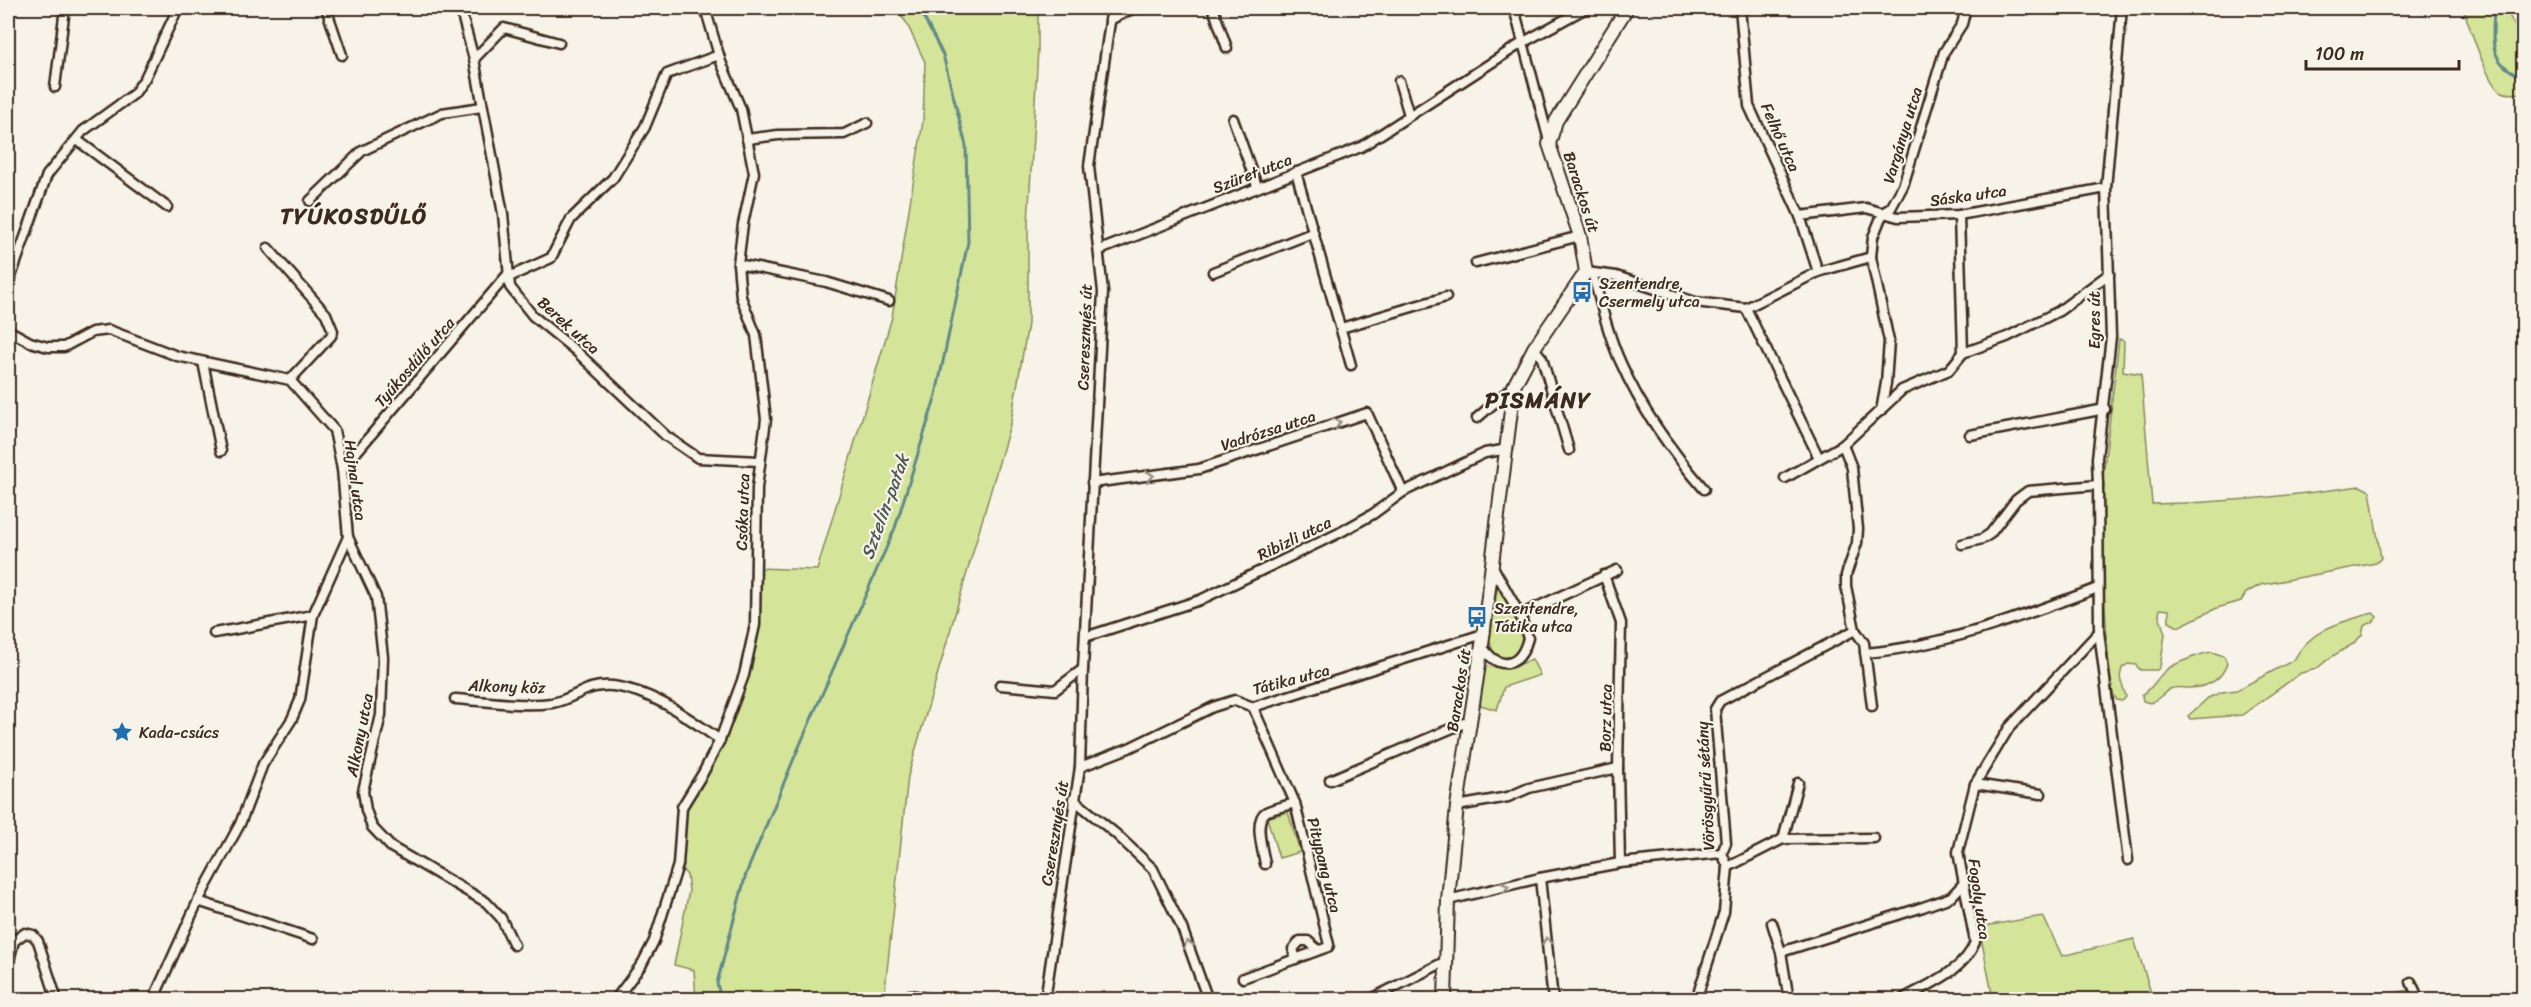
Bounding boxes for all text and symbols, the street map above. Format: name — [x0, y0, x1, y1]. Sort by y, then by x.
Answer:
scale bar — [2306, 33, 2459, 71]
text: 100 m — [2315, 38, 2364, 70]
street label: Vargánya utca — [1874, 83, 1931, 187]
street label: Felhő utca — [1752, 98, 1809, 177]
street label: Szüret utca — [1208, 145, 1296, 202]
street label: Barackos út — [1555, 148, 1608, 237]
street label: Sáska utca — [1928, 176, 2008, 215]
district label: TYÚKOSDŰLŐ — [280, 197, 428, 236]
place label: Szentendre, Csermely utca — [1599, 269, 1700, 316]
bus stop icon: Szentendre, Csermely utca — [1570, 280, 1594, 304]
street label: Cseresznyés út — [1068, 283, 1101, 391]
street label: Berek utca — [530, 289, 607, 362]
street label: Egres út — [2080, 291, 2109, 349]
street label: Tyúkosdűlő utca — [367, 310, 463, 414]
district label: PISMÁNY — [1485, 381, 1591, 420]
street label: Vadrózsa utca — [1217, 401, 1319, 459]
one-way arrow — [1331, 418, 1342, 430]
street label: Hajnal utca — [335, 438, 376, 522]
water label: Sztelin-patak — [851, 448, 920, 564]
one-way arrow — [1145, 470, 1155, 482]
street label: Csóka utca — [727, 473, 758, 551]
street label: Ribizli utca — [1252, 508, 1337, 569]
place label: Szentendre, Tátika utca — [1494, 594, 1579, 641]
bus stop icon: Szentendre, Tátika utca — [1465, 605, 1489, 629]
street label: Barackos út — [1438, 646, 1479, 734]
street label: Tátika utca — [1249, 655, 1333, 704]
street label: Alkony köz — [467, 671, 546, 702]
street label: Borz utca — [1590, 684, 1621, 752]
street label: Alkony utca — [337, 691, 382, 780]
place label: Kada-csúcs — [139, 718, 220, 747]
place icon: Kada-csúcs — [110, 720, 134, 744]
street label: Vörösgyűrű sétány — [1688, 720, 1723, 851]
street label: Cseresznyés út — [1032, 778, 1077, 888]
street label: Pitypang utca — [1299, 814, 1350, 916]
street label: Fogoly utca — [1959, 857, 2000, 941]
one-way arrow — [1499, 881, 1509, 894]
one-way arrow — [1541, 937, 1554, 946]
one-way arrow — [1183, 939, 1196, 950]

